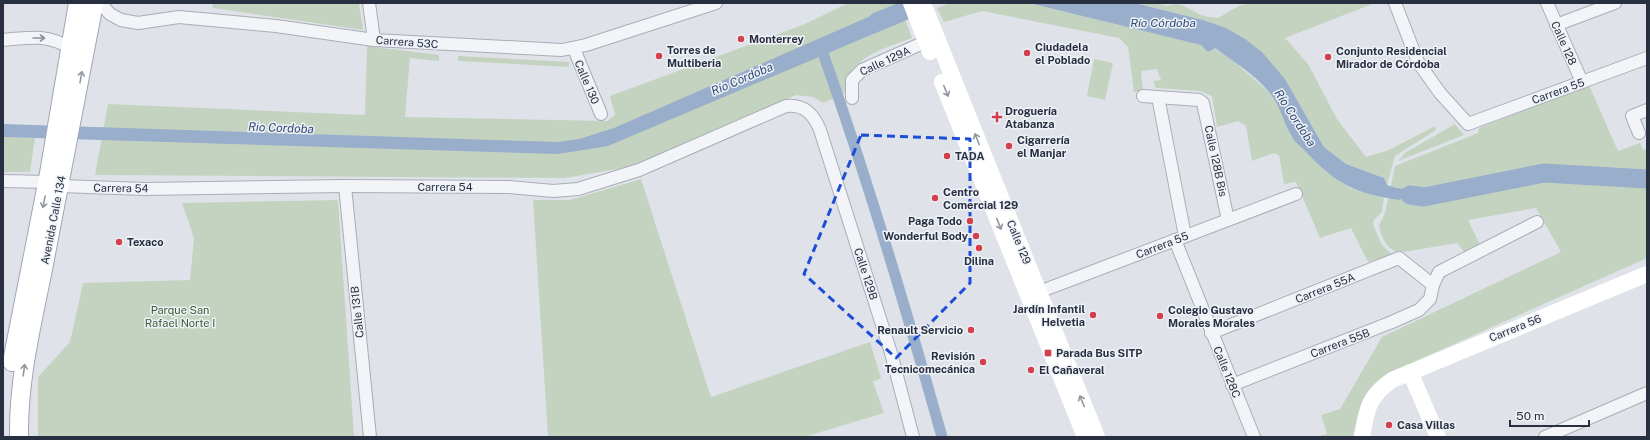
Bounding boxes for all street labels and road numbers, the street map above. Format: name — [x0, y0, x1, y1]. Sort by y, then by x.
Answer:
street label: Calle 128 — [1549, 19, 1579, 67]
street label: Carrera 53C — [375, 34, 439, 50]
street label: Calle 129A — [858, 44, 912, 78]
street label: Calle 130 — [572, 58, 602, 106]
street label: Carrera 55 — [1530, 76, 1586, 106]
street label: Calle 128B Bis — [1203, 124, 1229, 198]
street label: Avenida Calle 134 — [39, 175, 68, 265]
street label: Carrera 54 — [417, 181, 473, 193]
street label: Carrera 54 — [93, 182, 149, 194]
street label: Calle 129 — [1005, 218, 1033, 266]
street label: Carrera 55 — [1134, 229, 1190, 261]
street label: Calle 129B — [852, 247, 880, 301]
street label: Carrera 55A — [1294, 271, 1357, 305]
street label: Calle 131B — [348, 286, 366, 338]
street label: Carrera 56 — [1487, 312, 1543, 344]
street label: Carrera 55B — [1309, 326, 1371, 360]
street label: Calle 128C — [1211, 345, 1243, 399]

